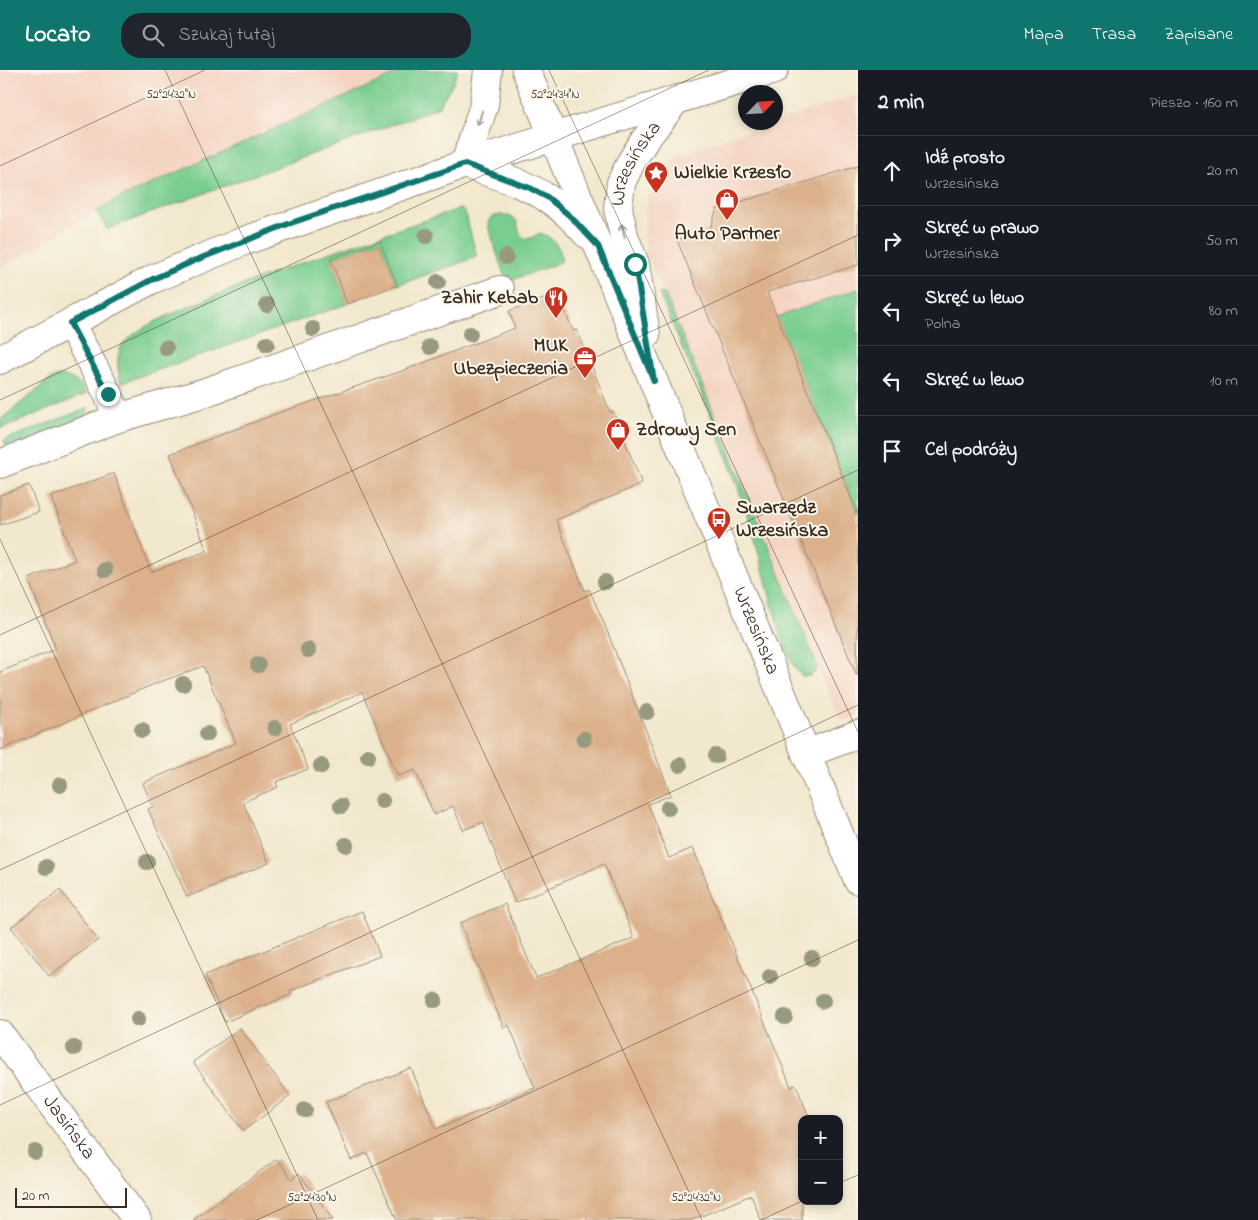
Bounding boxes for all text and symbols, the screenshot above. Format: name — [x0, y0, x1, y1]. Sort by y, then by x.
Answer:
search box — [121, 13, 471, 58]
text: Locato — [25, 18, 91, 53]
icon: search — [139, 21, 167, 49]
text: Szukaj tutaj — [179, 22, 274, 49]
text: Mapa — [1024, 22, 1064, 48]
text: Trasa — [1092, 22, 1136, 48]
text: Zapisane — [1164, 22, 1233, 48]
north arrow — [738, 85, 783, 130]
text: 52°24'32"N — [146, 86, 196, 104]
text: 52°24'34"N — [530, 86, 580, 104]
text: 2 min — [878, 88, 924, 118]
text: Pieszo · 160 m — [1150, 91, 1238, 115]
one-way arrow — [475, 109, 485, 125]
street label: Wrzesińska — [604, 115, 669, 208]
text: Idź prosto — [925, 145, 1005, 172]
icon: ahead — [878, 157, 906, 185]
place label: Wielkie Krzesło — [674, 159, 791, 188]
text: 20 m — [1207, 159, 1238, 183]
place icon: Wielkie Krzesło — [643, 160, 669, 194]
text: Wrzesińska — [925, 172, 999, 196]
shop icon: Auto Partner — [714, 187, 740, 221]
text: Skręć w prawo — [925, 215, 1039, 242]
place label: Auto Partner — [675, 220, 780, 249]
one-way arrow — [618, 224, 627, 240]
icon: right — [878, 227, 906, 255]
text: 50 m — [1206, 229, 1238, 253]
text: Wrzesińska — [925, 242, 999, 266]
route start — [624, 253, 647, 276]
place label: Zahir Kebab — [441, 284, 538, 313]
restaurant icon: Zahir Kebab — [543, 285, 569, 319]
text: Skręć w lewo — [925, 285, 1024, 312]
icon: left — [878, 297, 906, 325]
text: 80 m — [1209, 299, 1238, 323]
text: Polna — [925, 312, 960, 336]
place label: MUK Ubezpieczenia — [454, 332, 569, 384]
office icon: MUK Ubezpieczenia — [572, 345, 598, 379]
icon: left — [878, 367, 906, 395]
text: Skręć w lewo — [925, 367, 1024, 394]
text: 10 m — [1210, 369, 1238, 393]
route end — [97, 383, 120, 406]
place label: Zdrowy Sen — [636, 416, 736, 446]
shop icon: Zdrowy Sen — [605, 417, 631, 451]
icon: arrive — [878, 437, 906, 465]
text: Cel podróży — [925, 437, 1017, 464]
place label: Swarzędz Wrzesińska — [736, 494, 829, 546]
bus stop icon: Swarzędz Wrzesińska — [706, 506, 732, 540]
street label: Wrzesińska — [725, 582, 787, 679]
street label: Jasińska — [35, 1089, 102, 1166]
map controls — [798, 1115, 843, 1205]
button: + — [798, 1115, 843, 1160]
button: − — [798, 1160, 843, 1205]
scale bar — [15, 1185, 128, 1208]
text: 20 m — [22, 1186, 49, 1207]
text: 52°24'30"N — [287, 1189, 337, 1207]
text: 52°24'32"N — [671, 1189, 721, 1207]

